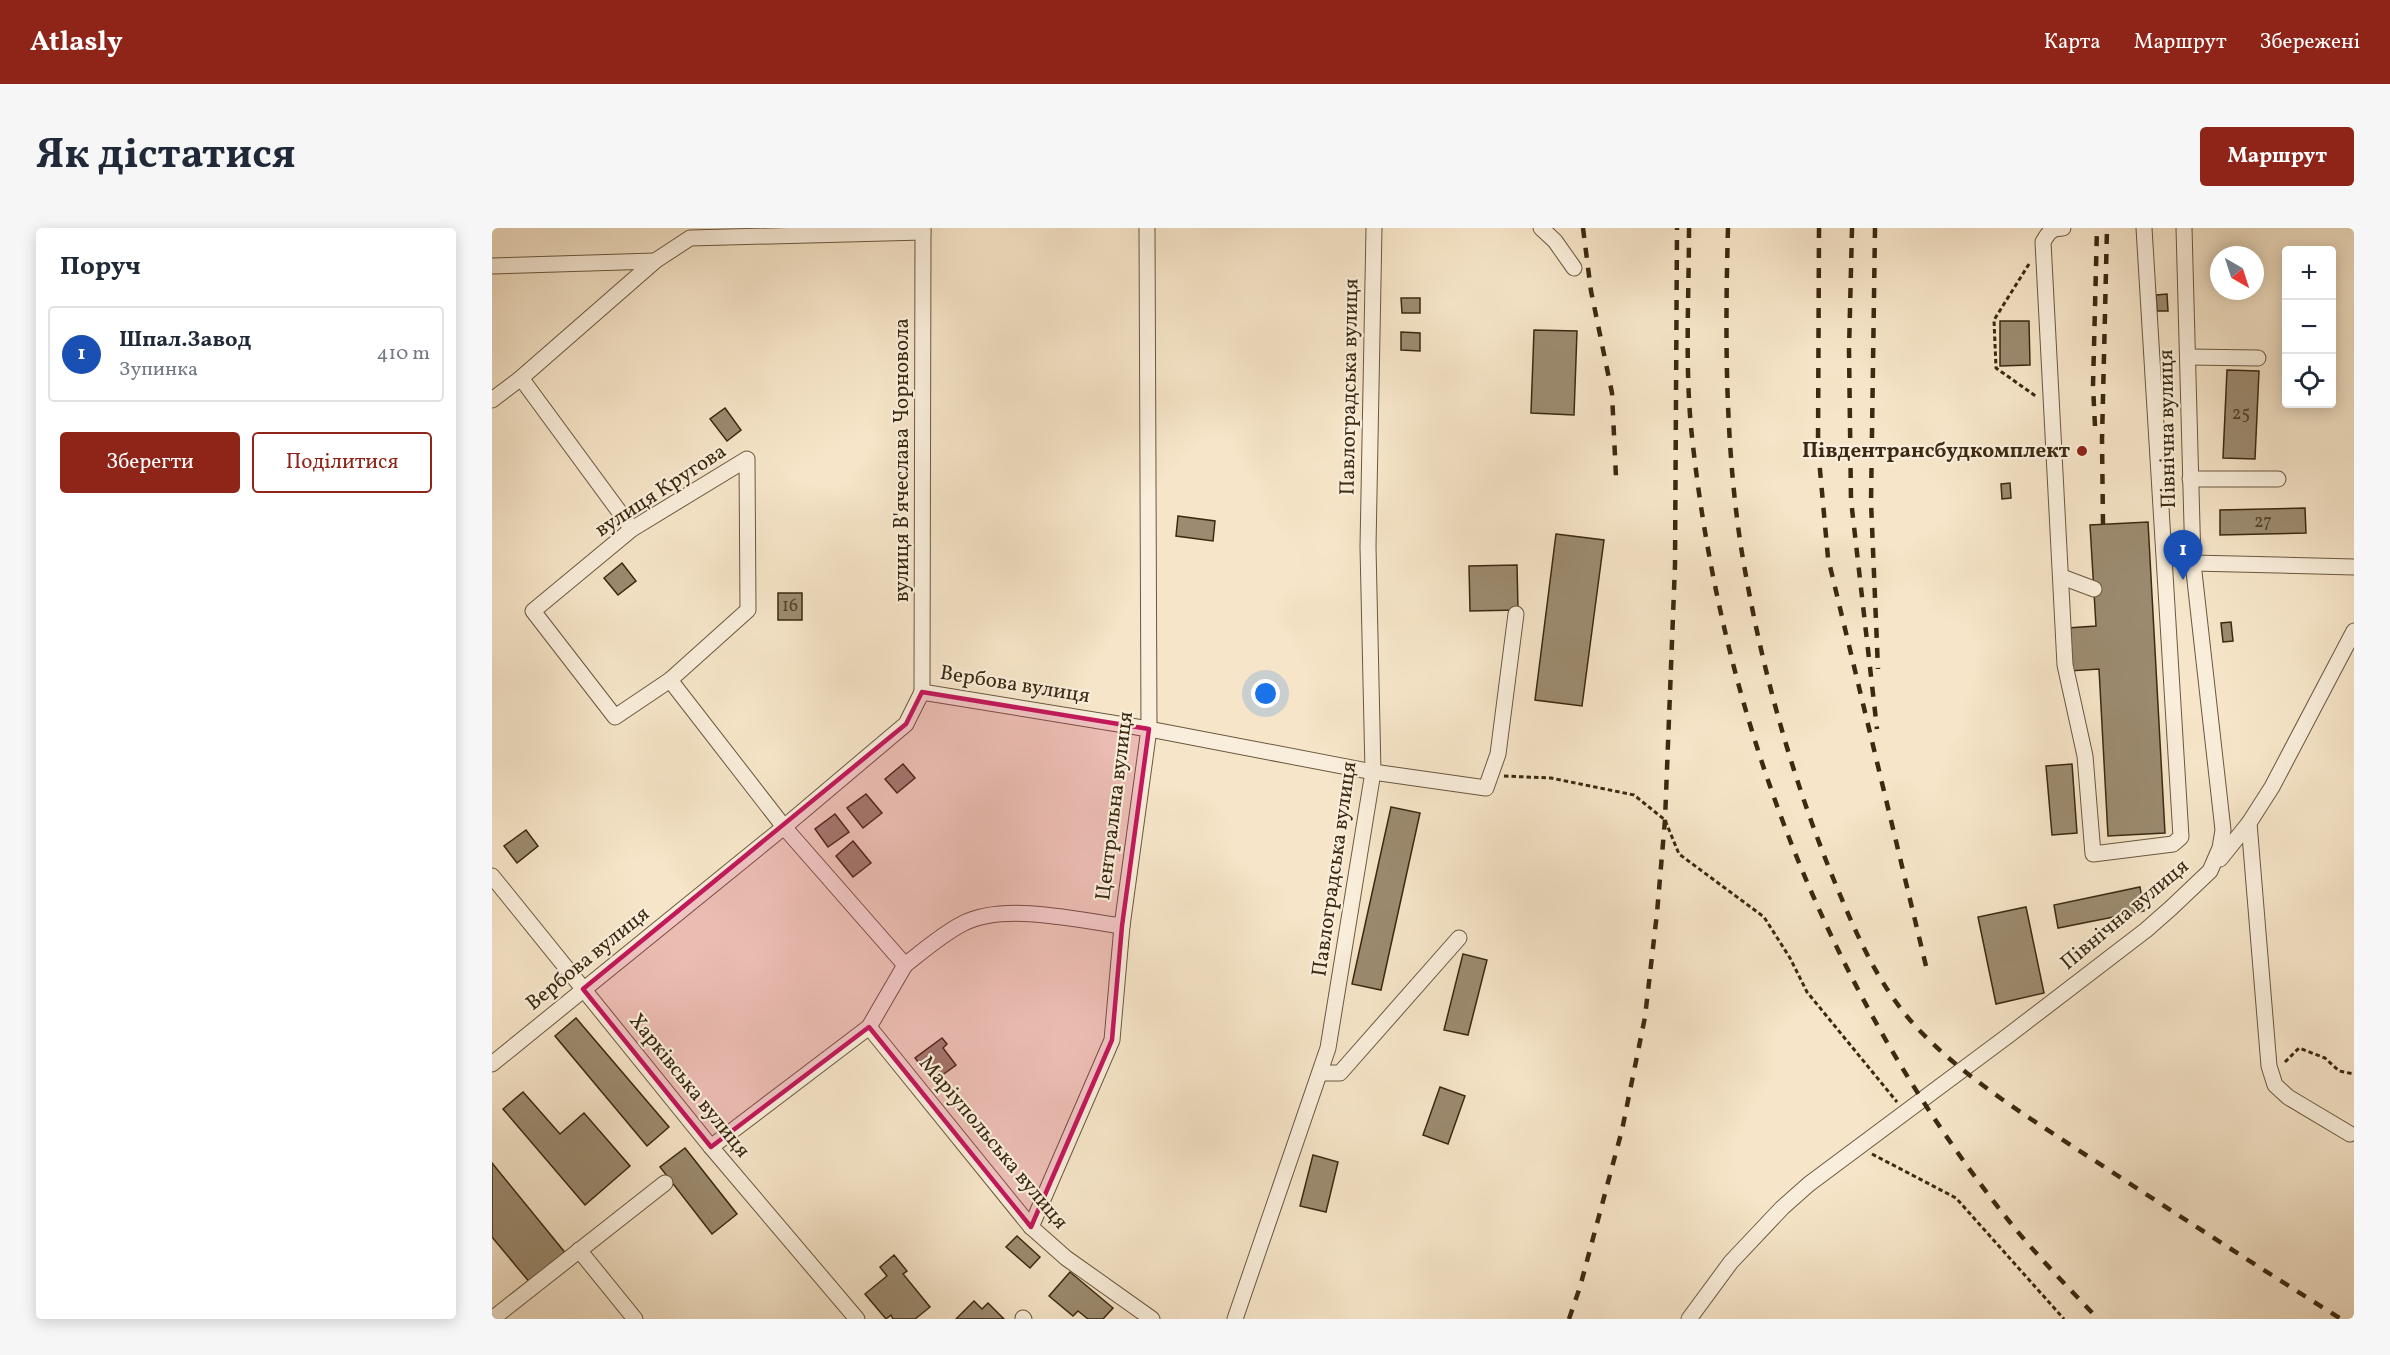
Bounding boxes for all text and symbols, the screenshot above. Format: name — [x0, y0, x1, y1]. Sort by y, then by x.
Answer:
text: Atlasly — [30, 23, 123, 62]
text: Карта — [2044, 28, 2101, 57]
text: Маршрут — [2134, 28, 2227, 57]
text: Збережені — [2260, 28, 2360, 57]
text: Як дістатися — [36, 127, 296, 186]
button: Маршрут — [2200, 127, 2354, 186]
north arrow — [2210, 246, 2264, 300]
map controls — [2282, 246, 2336, 408]
button: + — [2282, 246, 2336, 300]
text: Поруч — [60, 249, 141, 285]
street label: Павлоградська вулиця — [1334, 278, 1366, 496]
button: − — [2282, 300, 2336, 354]
street label: вулиця В'ячеслава Чорновола — [888, 318, 917, 602]
text: Шпал.Завод — [119, 325, 251, 356]
text: 1 — [77, 340, 86, 368]
text: 410 m — [377, 340, 430, 368]
street label: Північна вулиця — [2152, 349, 2184, 509]
button: locate — [2282, 354, 2336, 408]
text: Зупинка — [119, 356, 198, 384]
house number: 25 — [2232, 402, 2250, 427]
button: Зберегти — [60, 432, 240, 493]
button: Поділитися — [252, 432, 432, 493]
place label: Південтрансбудкомплект — [1802, 437, 2070, 466]
street label: вулиця Кругова — [590, 438, 732, 544]
marker: Південтрансбудкомплект — [2075, 444, 2089, 458]
house number: 27 — [2254, 510, 2272, 535]
pin: 1 — [2164, 530, 2202, 580]
house number: 16 — [782, 594, 798, 619]
street label: Вербова вулиця — [938, 659, 1092, 711]
your location — [1251, 679, 1280, 708]
street label: Центральна вулиця — [1089, 710, 1141, 902]
street label: Павлоградська вулиця — [1306, 759, 1364, 978]
street label: Північна вулиця — [2055, 853, 2195, 977]
street label: Вербова вулиця — [520, 900, 656, 1018]
street label: Харківська вулиця — [622, 1008, 756, 1164]
street label: Маріупольська вулиця — [912, 1050, 1074, 1236]

